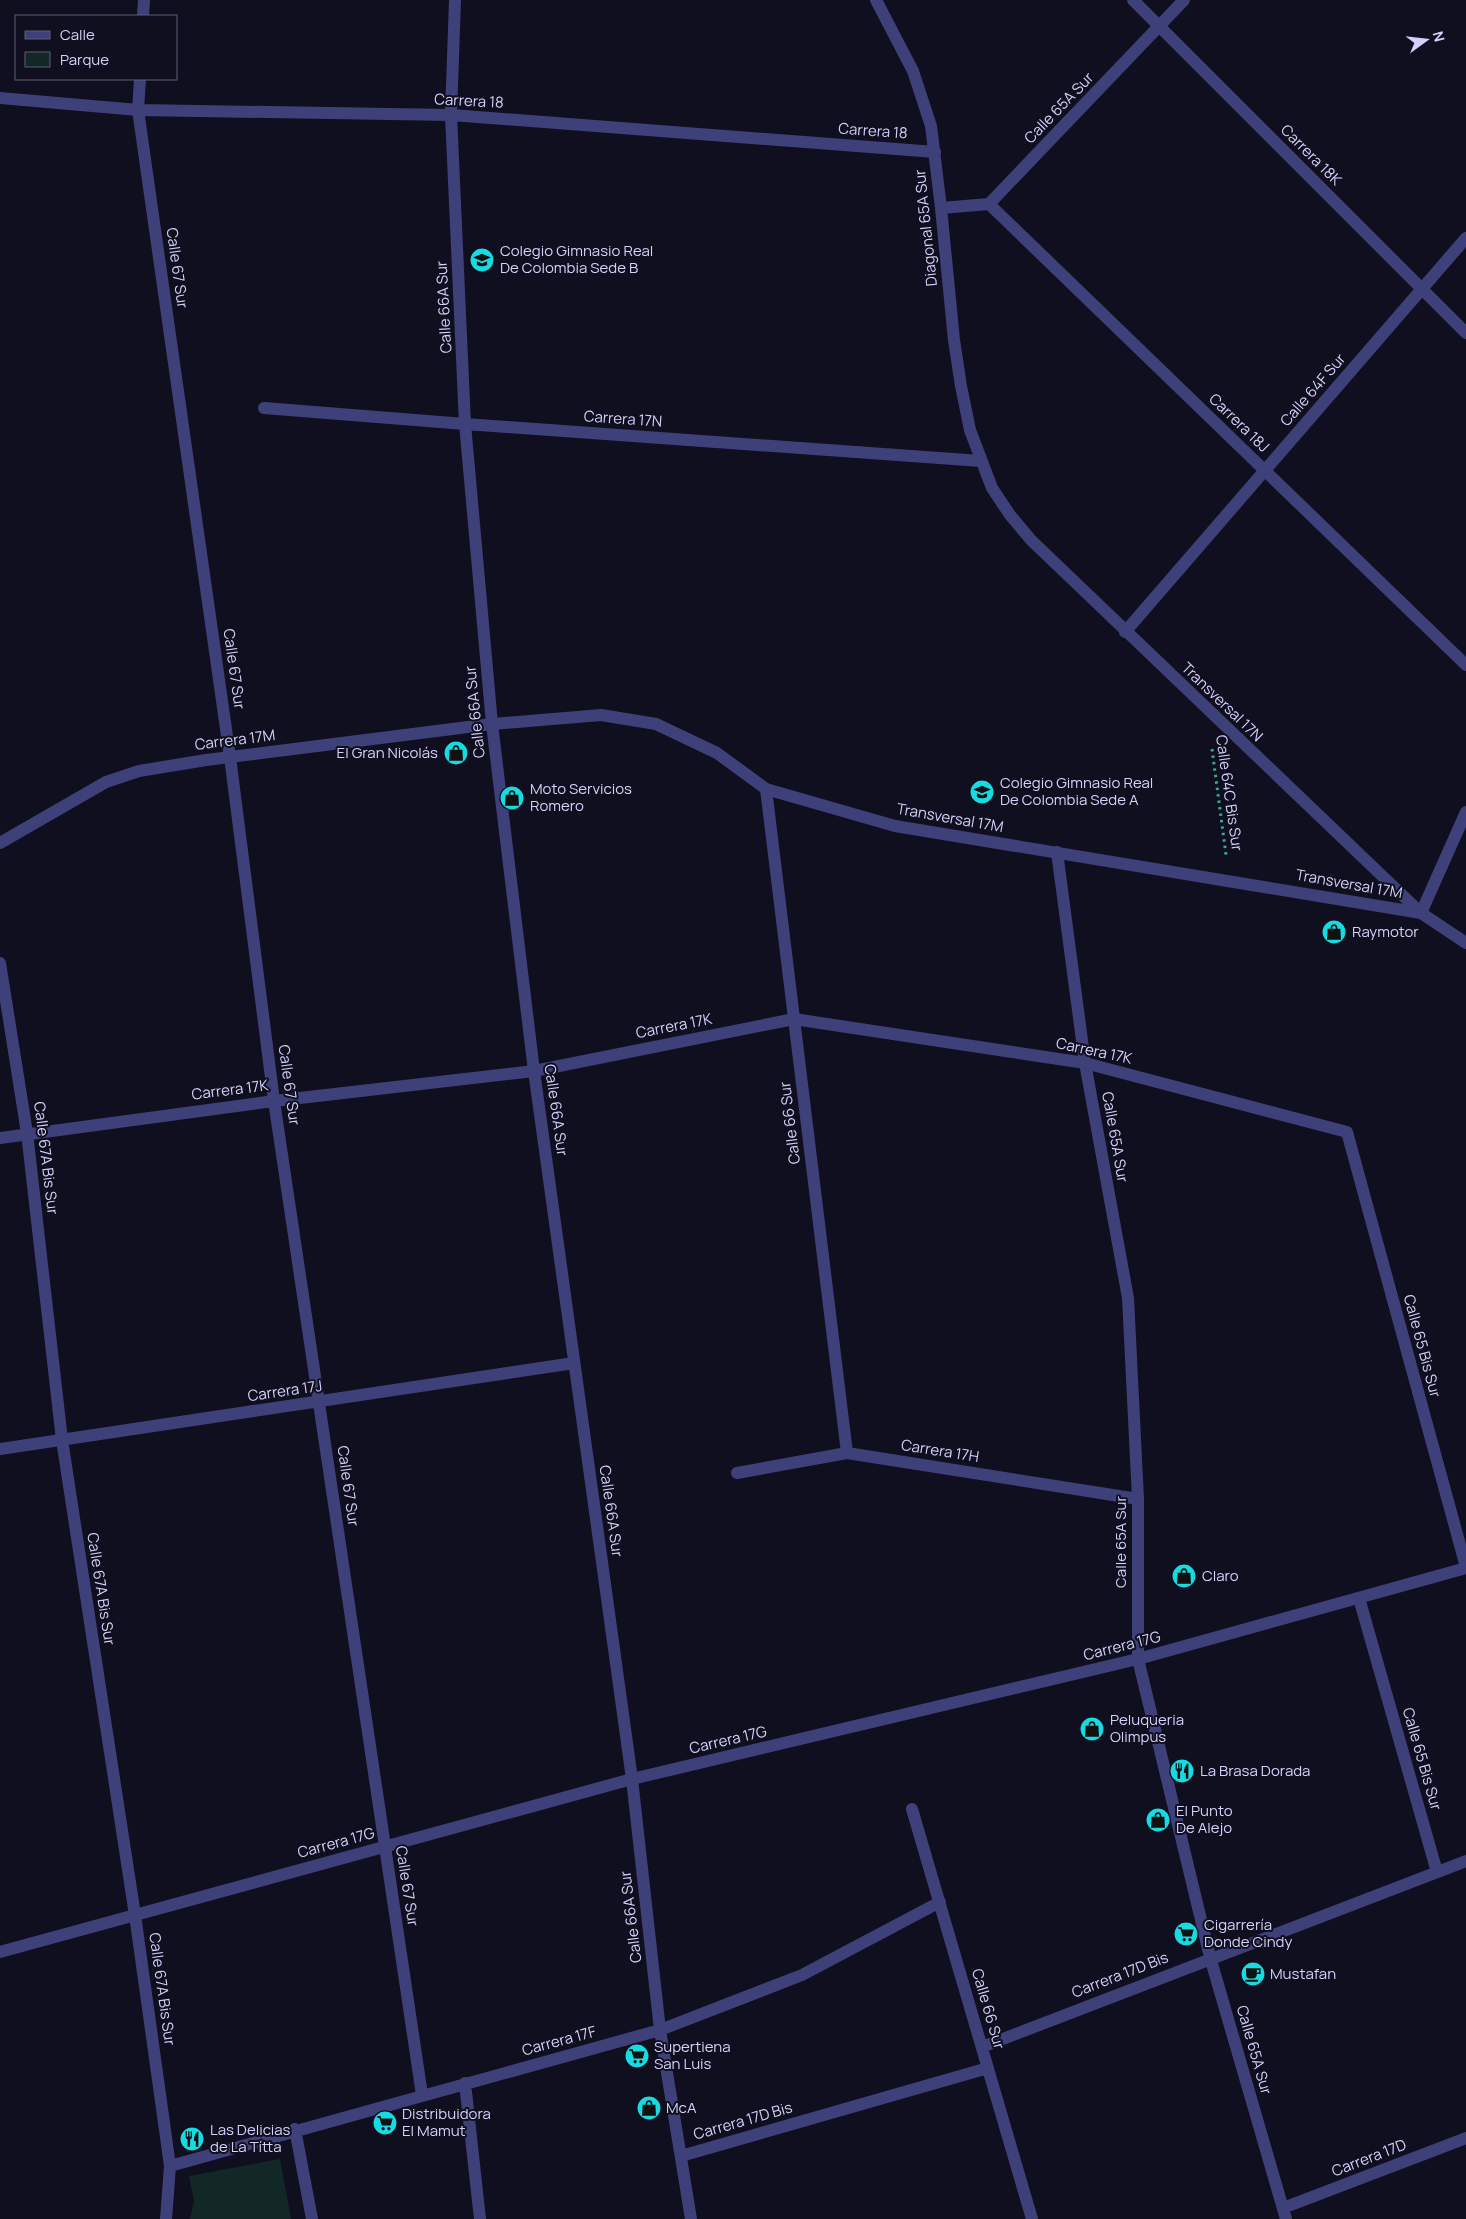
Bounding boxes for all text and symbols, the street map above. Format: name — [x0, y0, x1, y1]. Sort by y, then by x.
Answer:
legend — [15, 15, 178, 80]
north arrow — [1401, 15, 1451, 65]
text: Calle — [60, 24, 95, 45]
text: N — [1429, 29, 1450, 44]
text: Parque — [60, 49, 109, 70]
street label: Calle 65A Sur — [1019, 67, 1099, 148]
street label: Carrera 18 — [434, 88, 504, 113]
street label: Carrera 18 — [838, 118, 908, 143]
street label: Carrera 18K — [1276, 120, 1347, 190]
street label: Diagonal 65A Sur — [909, 168, 942, 288]
street label: Calle 67 Sur — [161, 226, 194, 310]
place label: Colegio Gimnasio Real De Colombia Sede B — [500, 240, 653, 278]
school or university icon: Colegio Gimnasio Real De Colombia Sede B — [469, 247, 495, 273]
street label: Calle 66A Sur — [431, 260, 456, 354]
street label: Calle 64F Sur — [1275, 348, 1350, 431]
street label: Carrera 18J — [1205, 389, 1274, 457]
street label: Carrera 17N — [583, 405, 663, 432]
street label: Calle 67 Sur — [218, 627, 251, 711]
street label: Transversal 17N — [1177, 657, 1268, 746]
street label: Calle 66A Sur — [459, 664, 490, 759]
street label: Carrera 17M — [193, 724, 276, 755]
street label: Calle 64C Bis Sur — [1211, 734, 1248, 853]
shop icon: El Gran Nicolás — [443, 740, 469, 766]
place label: El Gran Nicolás — [337, 742, 438, 763]
place label: Colegio Gimnasio Real De Colombia Sede A — [1000, 772, 1153, 810]
place label: Moto Servicios Romero — [530, 778, 632, 816]
school or university icon: Colegio Gimnasio Real De Colombia Sede A — [969, 779, 995, 805]
shop icon: Moto Servicios Romero — [499, 785, 525, 811]
street label: Transversal 17M — [895, 798, 1005, 837]
street label: Transversal 17M — [1294, 864, 1404, 903]
shop icon: Raymotor — [1321, 919, 1347, 945]
place label: Raymotor — [1352, 921, 1419, 942]
street label: Carrera 17K — [634, 1008, 714, 1043]
street label: Carrera 17K — [1054, 1032, 1134, 1069]
street label: Calle 67 Sur — [273, 1043, 306, 1127]
street label: Calle 66A Sur — [540, 1063, 573, 1158]
street label: Carrera 17K — [190, 1074, 270, 1105]
street label: Calle 66 Sur — [774, 1080, 805, 1166]
street label: Calle 65A Sur — [1097, 1090, 1134, 1185]
street label: Calle 67A Bis Sur — [29, 1100, 64, 1216]
street label: Calle 65 Bis Sur — [1399, 1292, 1446, 1400]
street label: Carrera 17J — [246, 1375, 324, 1406]
street label: Carrera 17H — [900, 1434, 981, 1467]
street label: Calle 67 Sur — [332, 1444, 365, 1528]
street label: Calle 66A Sur — [595, 1464, 628, 1559]
street label: Calle 65A Sur — [1110, 1495, 1131, 1588]
street label: Calle 67A Bis Sur — [82, 1531, 121, 1647]
shop icon: Claro — [1171, 1563, 1197, 1589]
place label: Claro — [1202, 1565, 1239, 1586]
street label: Carrera 17G — [1081, 1626, 1163, 1665]
street label: Calle 65 Bis Sur — [1398, 1705, 1447, 1813]
place label: Peluqueria Olimpus — [1110, 1709, 1184, 1747]
shop icon: Peluqueria Olimpus — [1079, 1716, 1105, 1742]
street label: Carrera 17G — [687, 1720, 769, 1759]
restaurant icon: La Brasa Dorada — [1169, 1758, 1195, 1784]
place label: La Brasa Dorada — [1200, 1760, 1310, 1781]
place label: El Punto De Alejo — [1176, 1800, 1233, 1838]
shop icon: El Punto De Alejo — [1145, 1807, 1171, 1833]
street label: Carrera 17G — [295, 1822, 377, 1863]
street label: Calle 67 Sur — [391, 1844, 424, 1928]
street label: Calle 66A Sur — [614, 1869, 647, 1964]
place label: Cigarrería Donde Cindy — [1204, 1914, 1292, 1952]
supermarket icon: Cigarrería Donde Cindy — [1173, 1921, 1199, 1947]
street label: Calle 67A Bis Sur — [144, 1931, 181, 2047]
street label: Carrera 17D Bis — [1068, 1946, 1171, 2003]
cafe icon: Mustafan — [1240, 1961, 1266, 1987]
place label: Mustafan — [1270, 1963, 1336, 1984]
street label: Calle 66 Sur — [967, 1966, 1010, 2052]
street label: Calle 65A Sur — [1232, 2003, 1277, 2097]
street label: Carrera 17F — [520, 2020, 599, 2060]
place label: Supertiena San Luis — [654, 2036, 731, 2074]
supermarket icon: Supertiena San Luis — [624, 2043, 650, 2069]
shop icon: McA — [636, 2095, 662, 2121]
street label: Carrera 17D Bis — [691, 2096, 795, 2145]
place label: McA — [666, 2097, 697, 2118]
place label: Distribuidora El Mamut — [402, 2103, 491, 2141]
supermarket icon: Distribuidora El Mamut — [372, 2110, 398, 2136]
place label: Las Delicias de La Títta — [210, 2119, 291, 2157]
restaurant icon: Las Delicias de La Títta — [179, 2126, 205, 2152]
street label: Carrera 17D — [1328, 2134, 1409, 2181]

